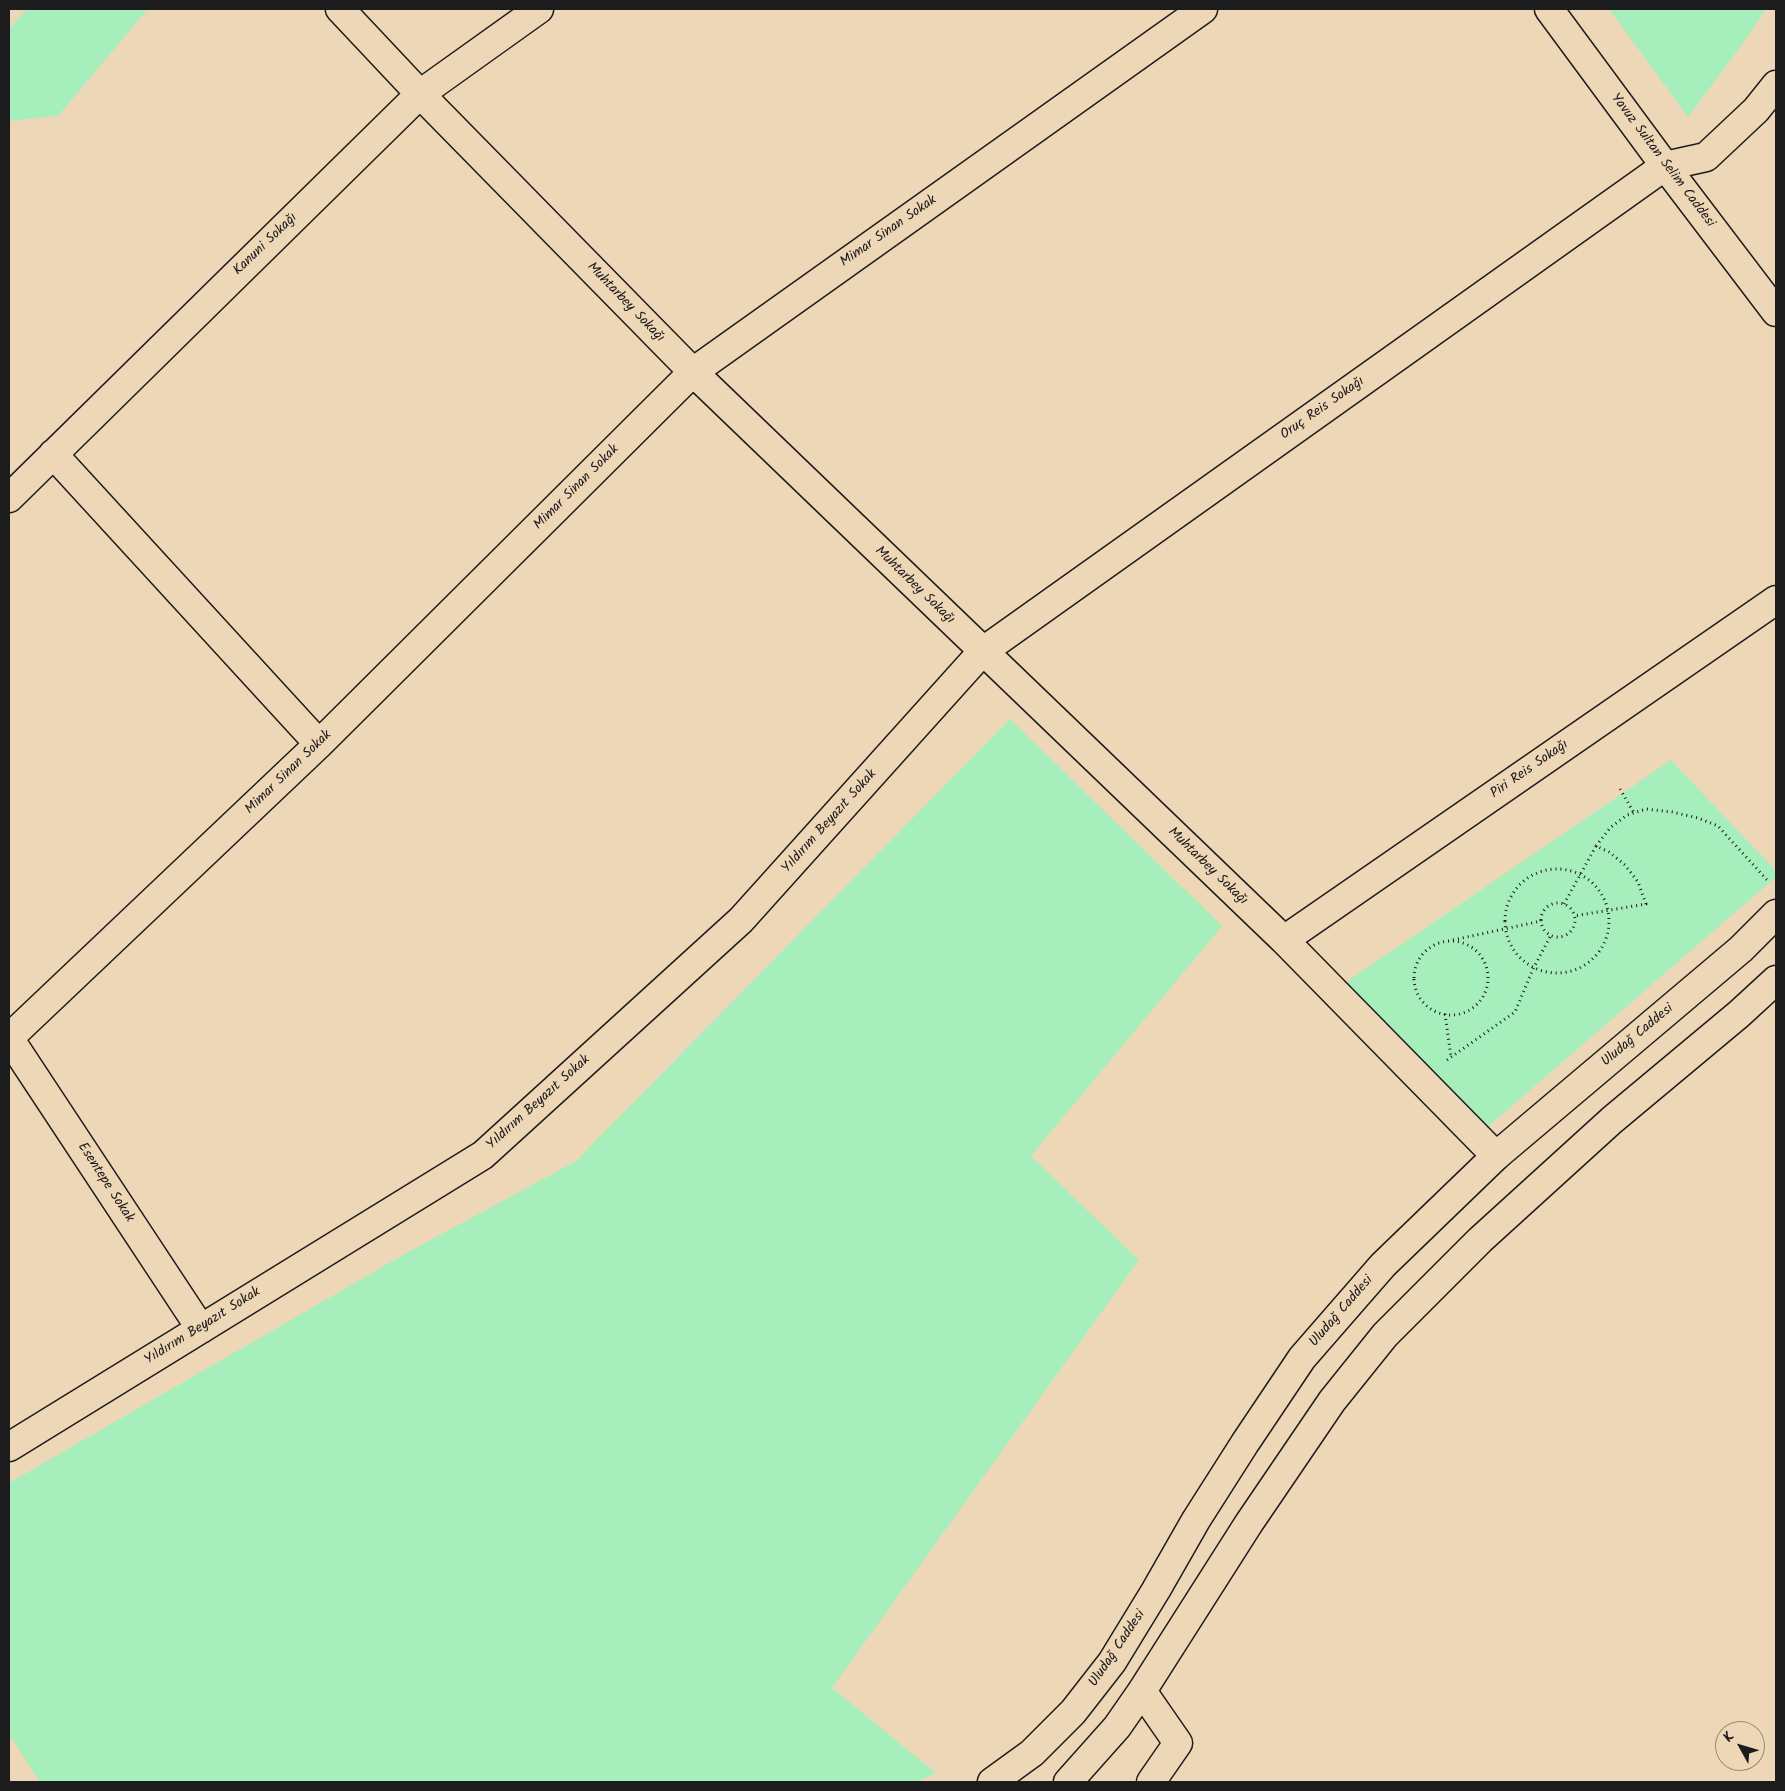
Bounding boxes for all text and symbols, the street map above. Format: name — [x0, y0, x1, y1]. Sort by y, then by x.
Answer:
street label: Yavuz Sultan Selim Caddesi — [1606, 91, 1718, 231]
street label: Mimar Sinan Sokak — [838, 193, 940, 271]
street label: Kanuni Sokağı — [230, 210, 302, 280]
street label: Muhtarbey Sokağı — [583, 259, 667, 347]
street label: Oruç Reis Sokağı — [1278, 374, 1368, 444]
street label: Mimar Sinan Sokak — [531, 442, 623, 534]
street label: Muhtarbey Sokağı — [870, 544, 958, 628]
street label: Mimar Sinan Sokak — [242, 727, 336, 819]
street label: Piri Reis Sokağı — [1488, 737, 1572, 803]
street label: Yıldırım Beyazıt Sokak — [779, 767, 881, 877]
street label: Muhtarbey Sokağı — [1163, 825, 1251, 909]
street label: Uludağ Caddesi — [1599, 1001, 1677, 1071]
street label: Yıldırım Beyazıt Sokak — [484, 1052, 594, 1154]
street label: Esentepe Sokak — [73, 1140, 137, 1226]
street label: Uludağ Caddesi — [1307, 1273, 1377, 1351]
street label: Yıldırım Beyazıt Sokak — [142, 1285, 264, 1369]
street label: Uludağ Caddesi — [1086, 1607, 1150, 1691]
north arrow — [1715, 1721, 1765, 1771]
text: K — [1718, 1727, 1740, 1747]

